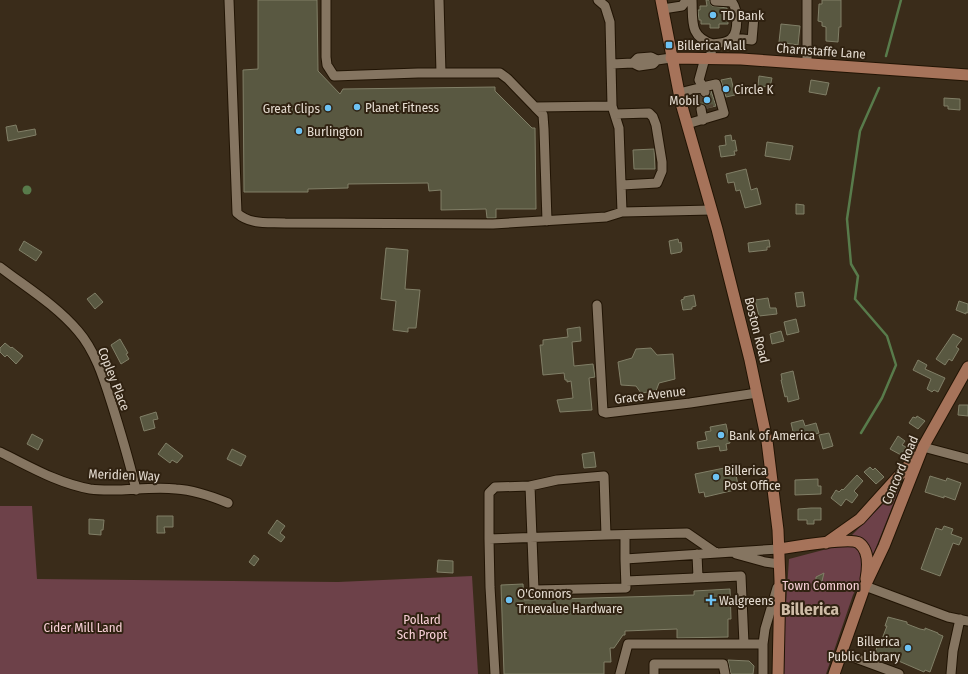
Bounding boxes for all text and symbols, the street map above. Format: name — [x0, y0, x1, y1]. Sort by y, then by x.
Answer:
place label: TD Bank — [721, 8, 765, 23]
marker: TD Bank — [708, 10, 718, 20]
place label: Billerica Mall — [677, 38, 746, 53]
marker: Billerica Mall — [664, 40, 674, 50]
street label: Charnstaffe Lane — [776, 40, 866, 62]
place label: Circle K — [734, 82, 773, 97]
marker: Circle K — [721, 84, 731, 94]
place label: Mobil — [669, 93, 700, 108]
marker: Mobil — [702, 95, 712, 105]
place label: Planet Fitness — [365, 100, 439, 115]
place label: Great Clips — [263, 101, 320, 116]
marker: Planet Fitness — [352, 102, 362, 112]
marker: Great Clips — [323, 103, 333, 113]
place label: Burlington — [307, 124, 363, 139]
marker: Burlington — [294, 126, 304, 136]
street label: Boston Road — [742, 296, 772, 364]
street label: Copley Place — [95, 345, 133, 413]
street label: Grace Avenue — [613, 383, 687, 407]
place label: Bank of America — [729, 428, 815, 443]
marker: Bank of America — [716, 430, 726, 440]
street label: Concord Road — [879, 433, 921, 507]
place label: Billerica Post Office — [724, 463, 781, 493]
street label: Meridien Way — [88, 466, 160, 484]
marker: Billerica Post Office — [711, 472, 721, 482]
park label: Town Common — [782, 578, 860, 593]
place label: O'Connors Truevalue Hardware — [517, 586, 623, 616]
place label: Walgreens — [719, 593, 774, 608]
marker: O'Connors Truevalue Hardware — [504, 595, 514, 605]
marker: Walgreens — [706, 595, 716, 605]
district label: Billerica — [781, 599, 840, 620]
park label: Pollard Sch Propt — [397, 612, 448, 642]
park label: Cider Mill Land — [43, 620, 123, 635]
place label: Billerica Public Library — [828, 634, 900, 664]
marker: Billerica Public Library — [903, 643, 913, 653]

